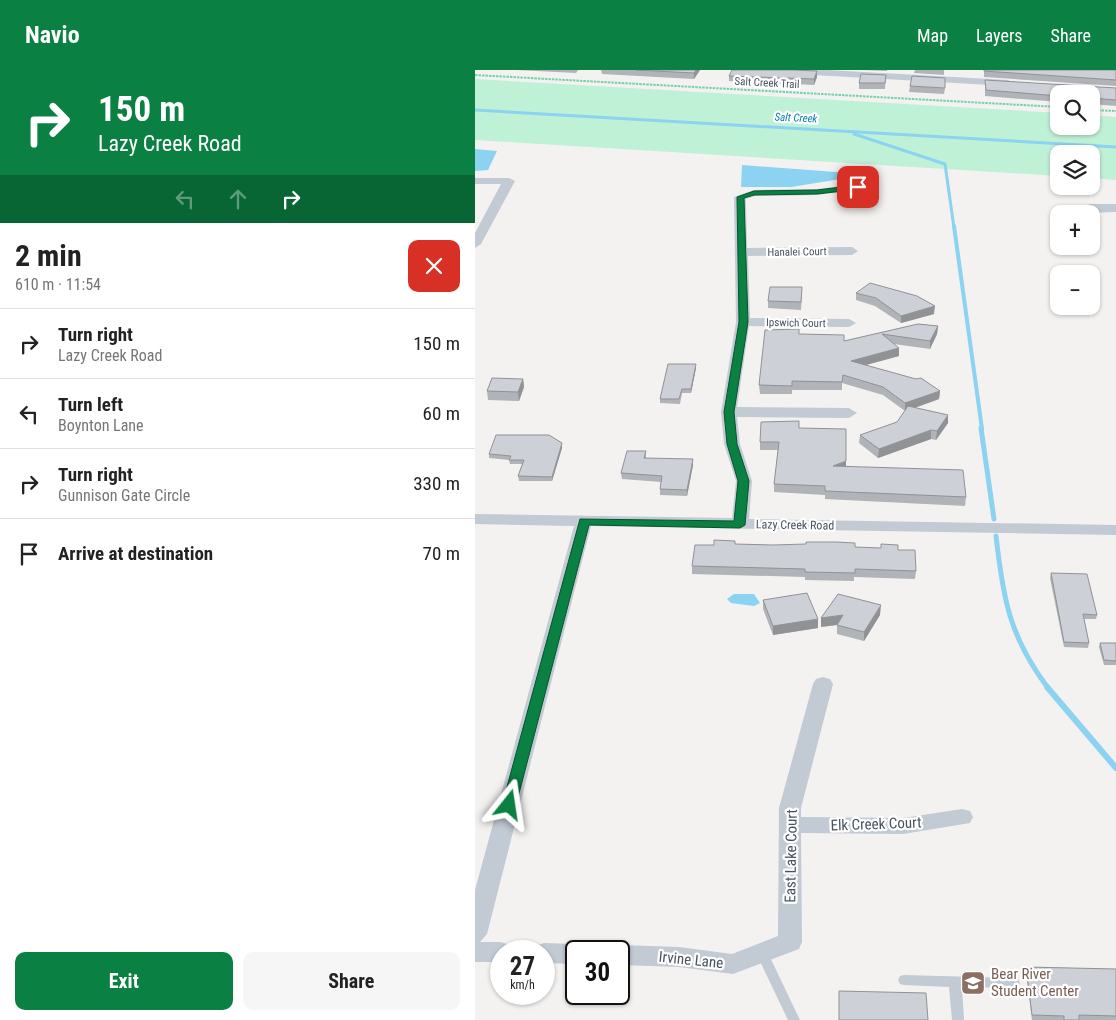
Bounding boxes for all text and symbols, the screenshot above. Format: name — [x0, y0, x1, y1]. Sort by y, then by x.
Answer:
text: Navio — [25, 21, 80, 49]
text: Map — [917, 25, 948, 46]
text: Layers — [976, 25, 1023, 46]
text: Share — [1051, 25, 1091, 46]
street label: Salt Creek Trail — [734, 75, 800, 91]
map controls — [1050, 85, 1100, 315]
button: search — [1050, 85, 1100, 135]
text: 150 m — [98, 89, 185, 130]
icon: right — [15, 90, 80, 155]
water label: Salt Creek — [774, 110, 818, 126]
text: Lazy Creek Road — [98, 131, 242, 156]
button: layers — [1050, 145, 1100, 195]
pin — [837, 166, 879, 208]
icon: arrive — [844, 173, 872, 201]
icon: left — [171, 185, 199, 213]
icon: ahead — [224, 185, 252, 213]
icon: right — [277, 185, 305, 213]
button: + — [1050, 205, 1100, 255]
text: 2 min — [15, 238, 82, 273]
button: close — [408, 240, 460, 292]
street label: Hanalei Court — [767, 245, 827, 259]
button: − — [1050, 265, 1100, 315]
text: 610 m · 11:54 — [15, 275, 101, 294]
street label: Ipswich Court — [766, 316, 826, 330]
text: Turn right — [58, 323, 133, 346]
icon: right — [15, 330, 43, 358]
text: 150 m — [413, 332, 460, 355]
text: Lazy Creek Road — [58, 346, 162, 365]
text: Turn left — [58, 393, 123, 416]
icon: left — [15, 400, 43, 428]
text: 60 m — [423, 402, 460, 425]
text: Boynton Lane — [58, 416, 144, 435]
text: Turn right — [58, 463, 133, 486]
icon: right — [15, 470, 43, 498]
text: 330 m — [413, 472, 460, 495]
text: Gunnison Gate Circle — [58, 486, 190, 505]
street label: Lazy Creek Road — [756, 517, 834, 533]
icon: arrive — [15, 540, 43, 568]
text: Arrive at destination — [58, 542, 213, 565]
text: 70 m — [423, 542, 460, 565]
position arrow — [482, 778, 534, 830]
street label: East Lake Court — [781, 809, 801, 903]
street label: Elk Creek Court — [830, 813, 922, 835]
speed limit sign: 30 — [565, 940, 630, 1005]
street label: Irvine Lane — [658, 948, 724, 972]
button: Exit — [15, 952, 233, 1010]
button: Share — [243, 952, 460, 1010]
text: 27 — [510, 952, 535, 981]
place label: Bear River Student Center — [991, 965, 1079, 1000]
school or university icon: Bear River Student Center — [960, 970, 986, 996]
text: km/h — [510, 978, 535, 992]

